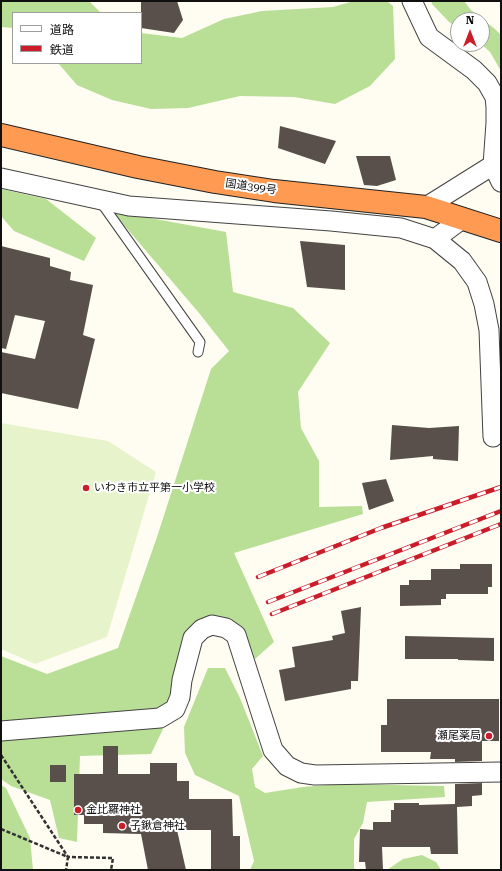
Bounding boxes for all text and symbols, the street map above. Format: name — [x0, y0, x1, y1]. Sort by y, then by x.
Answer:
legend — [12, 12, 142, 64]
north arrow — [450, 12, 490, 52]
text: N — [466, 14, 474, 27]
text: 道路 — [50, 23, 74, 37]
text: 鉄道 — [50, 43, 74, 57]
street label: 国道399号 — [225, 177, 277, 197]
place label: いわき市立平第一小学校 — [94, 481, 215, 495]
marker: いわき市立平第一小学校 — [81, 483, 91, 493]
place label: 瀬尾薬局 — [437, 729, 481, 743]
marker: 瀬尾薬局 — [484, 731, 494, 741]
place label: 金比羅神社 — [86, 803, 141, 817]
marker: 金比羅神社 — [73, 805, 83, 815]
place label: 子鍬倉神社 — [130, 819, 185, 833]
marker: 子鍬倉神社 — [117, 821, 127, 831]

